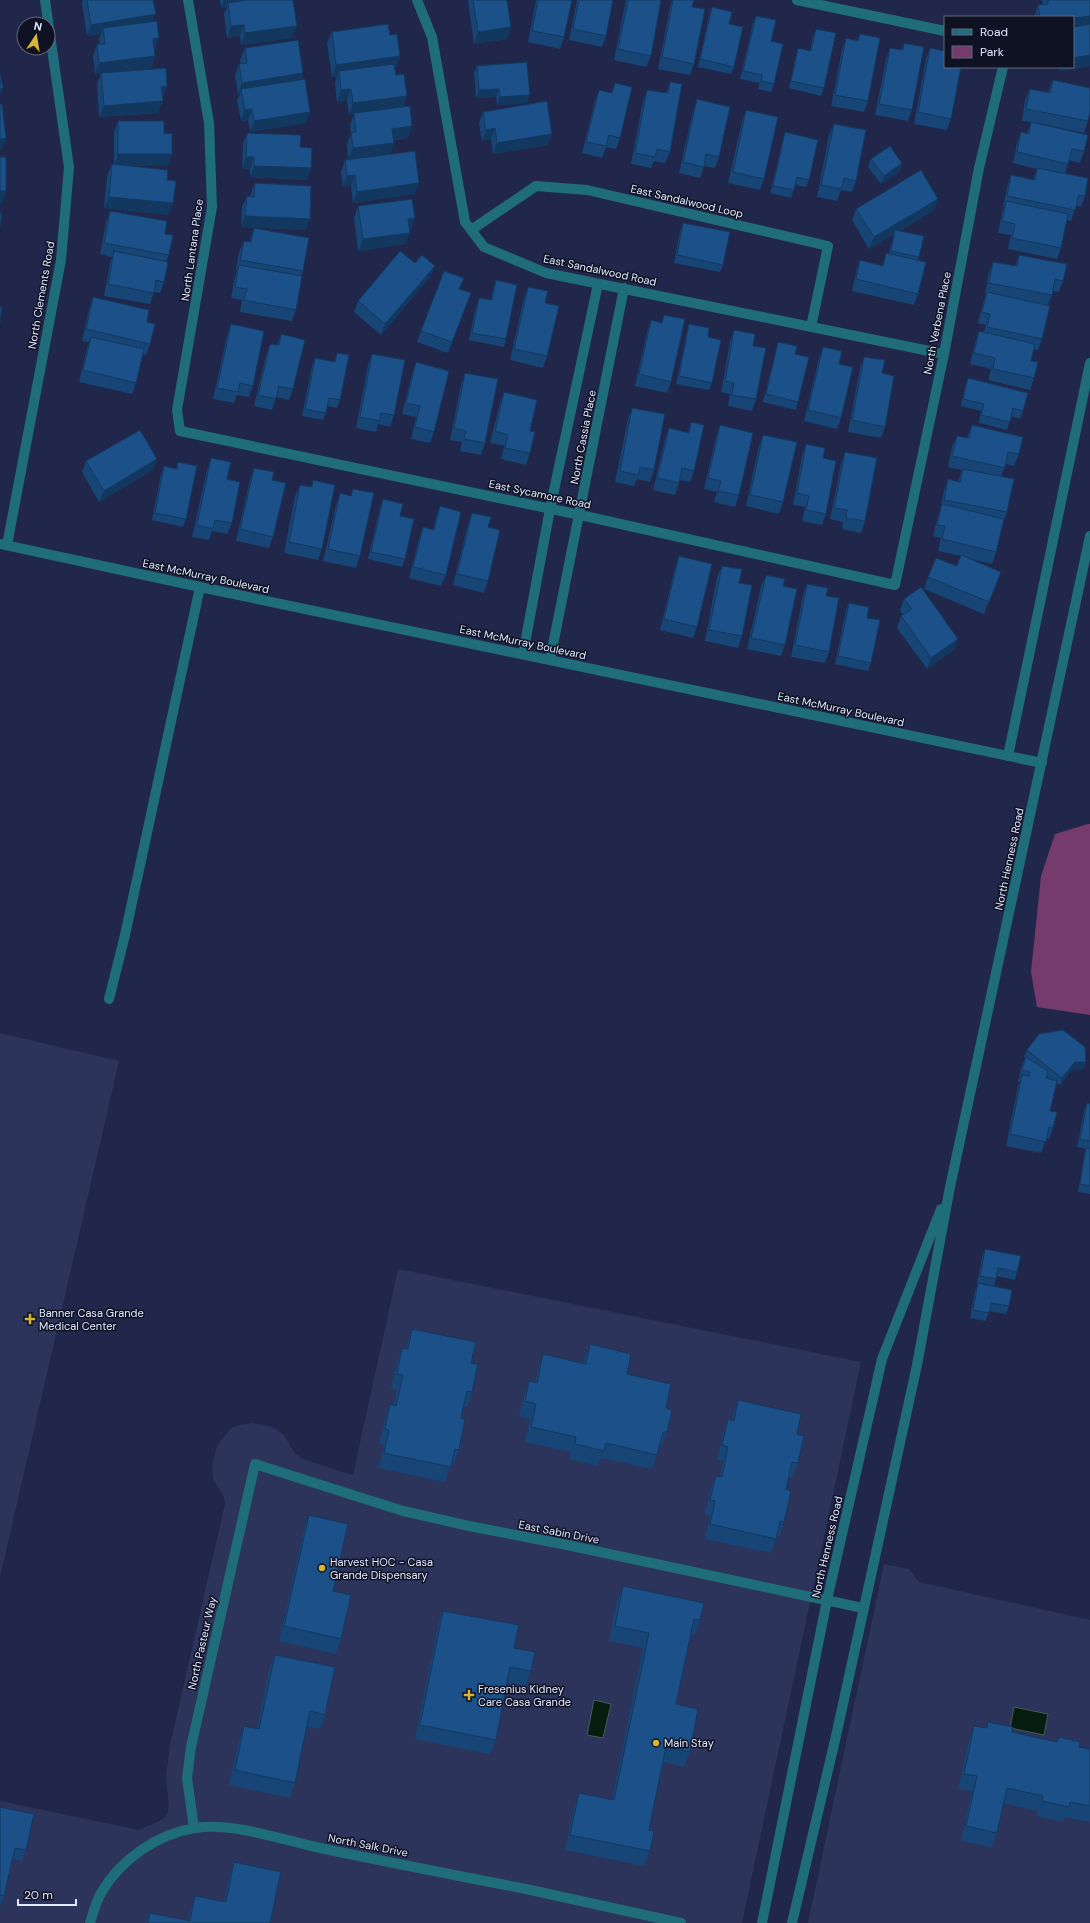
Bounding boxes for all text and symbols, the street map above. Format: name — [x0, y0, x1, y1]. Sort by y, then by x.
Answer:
north arrow — [16, 16, 56, 56]
legend — [944, 16, 1074, 68]
text: N — [33, 19, 43, 34]
text: Road — [980, 24, 1008, 40]
text: Park — [980, 44, 1004, 60]
street label: East Sandalwood Loop — [629, 181, 745, 221]
street label: North Lantana Place — [178, 198, 206, 302]
street label: North Clements Road — [25, 240, 57, 350]
street label: East Sandalwood Road — [542, 251, 658, 289]
street label: North Verbena Place — [920, 270, 954, 376]
street label: North Cassia Place — [567, 389, 599, 485]
street label: East Sycamore Road — [488, 476, 592, 512]
street label: East McMurray Boulevard — [141, 556, 271, 596]
street label: East McMurray Boulevard — [458, 622, 588, 662]
street label: East McMurray Boulevard — [776, 689, 906, 729]
street label: North Henness Road — [991, 807, 1027, 911]
place label: Banner Casa Grande Medical Center — [39, 1306, 144, 1333]
marker: Banner Casa Grande Medical Center — [24, 1313, 36, 1325]
street label: North Henness Road — [808, 1495, 846, 1599]
street label: East Sabin Drive — [517, 1517, 601, 1547]
place label: Harvest HOC - Casa Grande Dispensary — [330, 1555, 433, 1582]
marker: Harvest HOC - Casa Grande Dispensary — [317, 1563, 327, 1573]
street label: North Pasteur Way — [185, 1595, 219, 1691]
place label: Fresenius Kidney Care Casa Grande — [478, 1682, 571, 1709]
marker: Fresenius Kidney Care Casa Grande — [463, 1689, 475, 1701]
place label: Main Stay — [664, 1736, 714, 1750]
marker: Main Stay — [651, 1738, 661, 1748]
street label: North Salk Drive — [327, 1830, 409, 1860]
scale bar — [18, 1881, 76, 1907]
text: 20 m — [24, 1887, 53, 1903]

